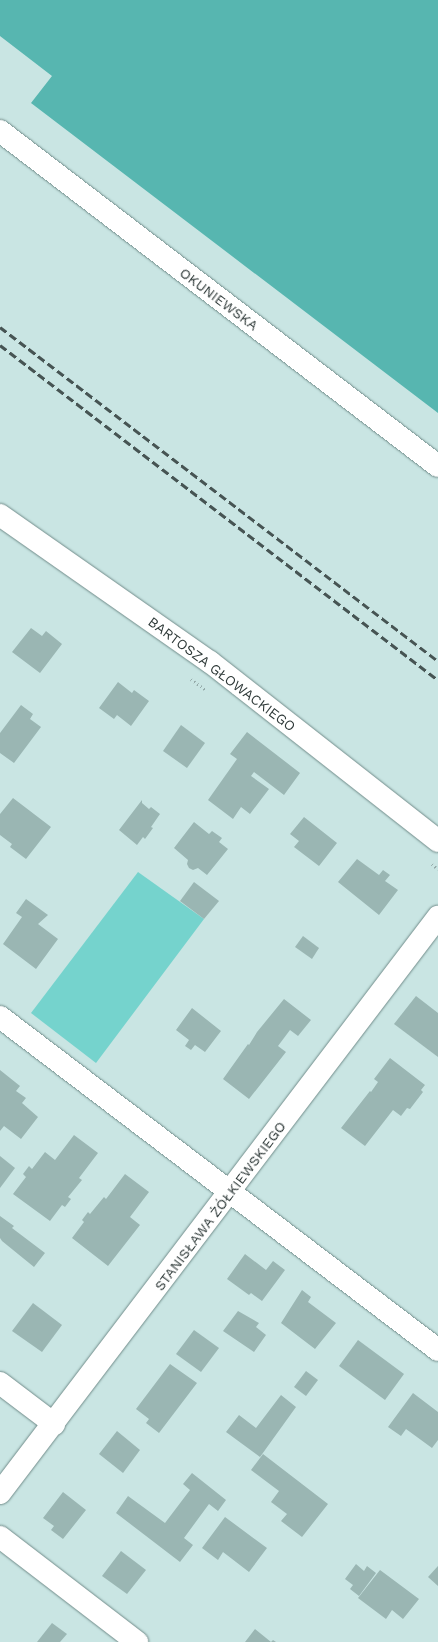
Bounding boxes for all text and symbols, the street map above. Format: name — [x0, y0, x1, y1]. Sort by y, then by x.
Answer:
street label: OKUNIEWSKA — [177, 264, 261, 334]
street label: BARTOSZA GŁOWACKIEGO — [145, 613, 299, 735]
street label: STANISŁAWA ŻÓŁKIEWSKIEGO — [151, 1118, 289, 1294]

